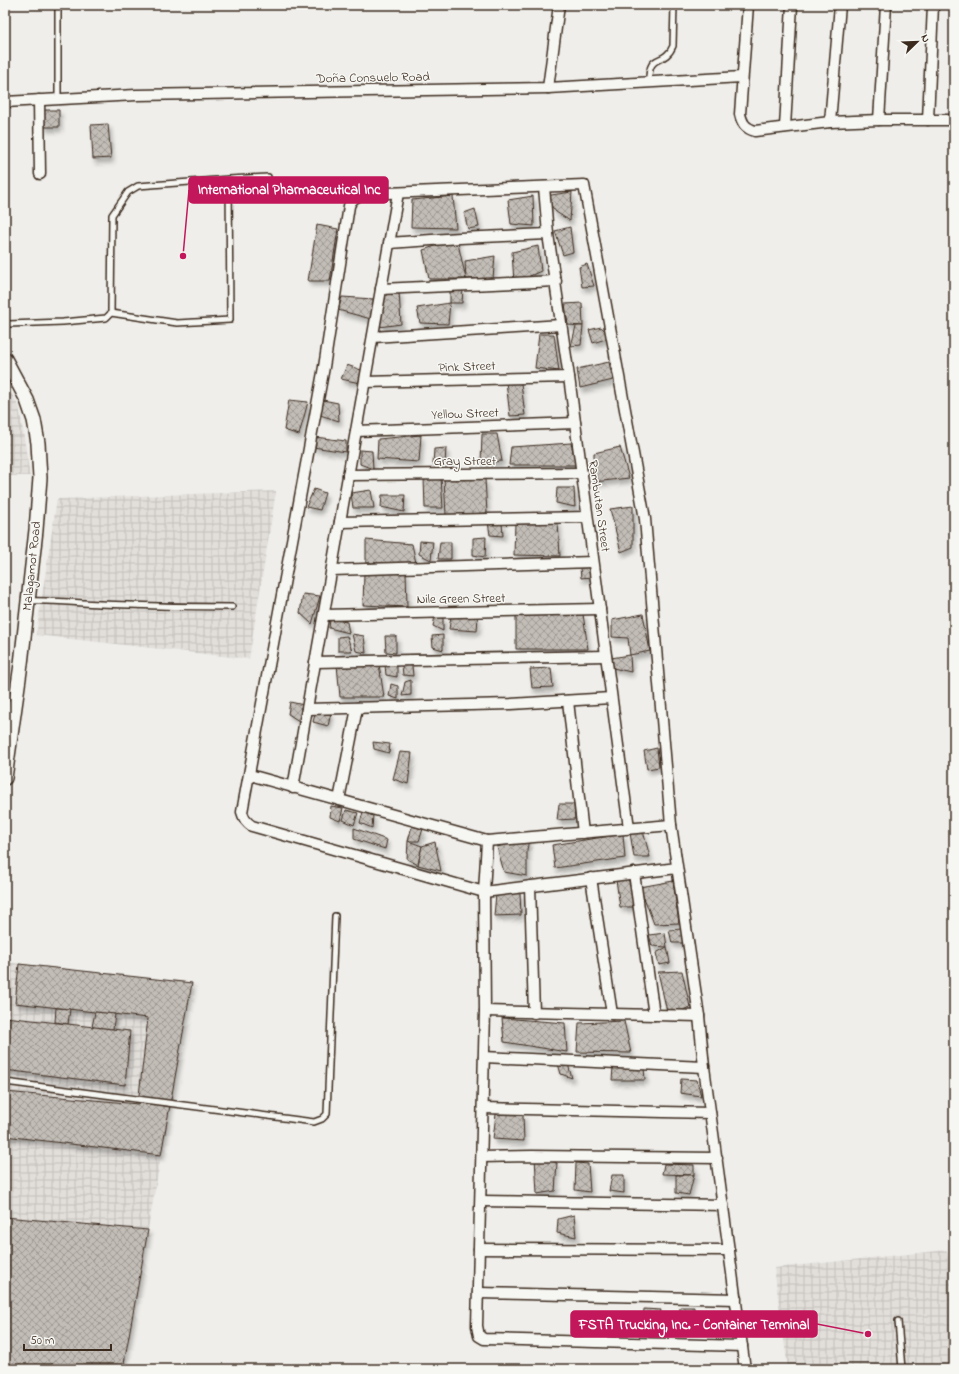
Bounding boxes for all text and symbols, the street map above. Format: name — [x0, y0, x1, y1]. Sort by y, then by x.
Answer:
north arrow — [897, 22, 937, 62]
text: N — [916, 32, 934, 45]
street label: Doña Consuelo Road — [315, 67, 431, 89]
callout: International Pharmaceutical Inc — [189, 177, 388, 203]
text: International Pharmaceutical Inc — [198, 180, 381, 201]
street label: Pink Street — [438, 356, 497, 377]
street label: Yellow Street — [431, 403, 500, 425]
street label: Gray Street — [434, 452, 497, 472]
street label: Rambutan Street — [583, 459, 615, 554]
street label: Malagamot Road — [18, 520, 47, 612]
street label: Nile Green Street — [417, 589, 506, 609]
callout: FSTA Trucking, Inc. - Container Terminal — [571, 1311, 817, 1337]
text: FSTA Trucking, Inc. - Container Terminal — [578, 1315, 810, 1338]
scale bar — [24, 1326, 111, 1352]
text: 50 m — [30, 1332, 54, 1350]

